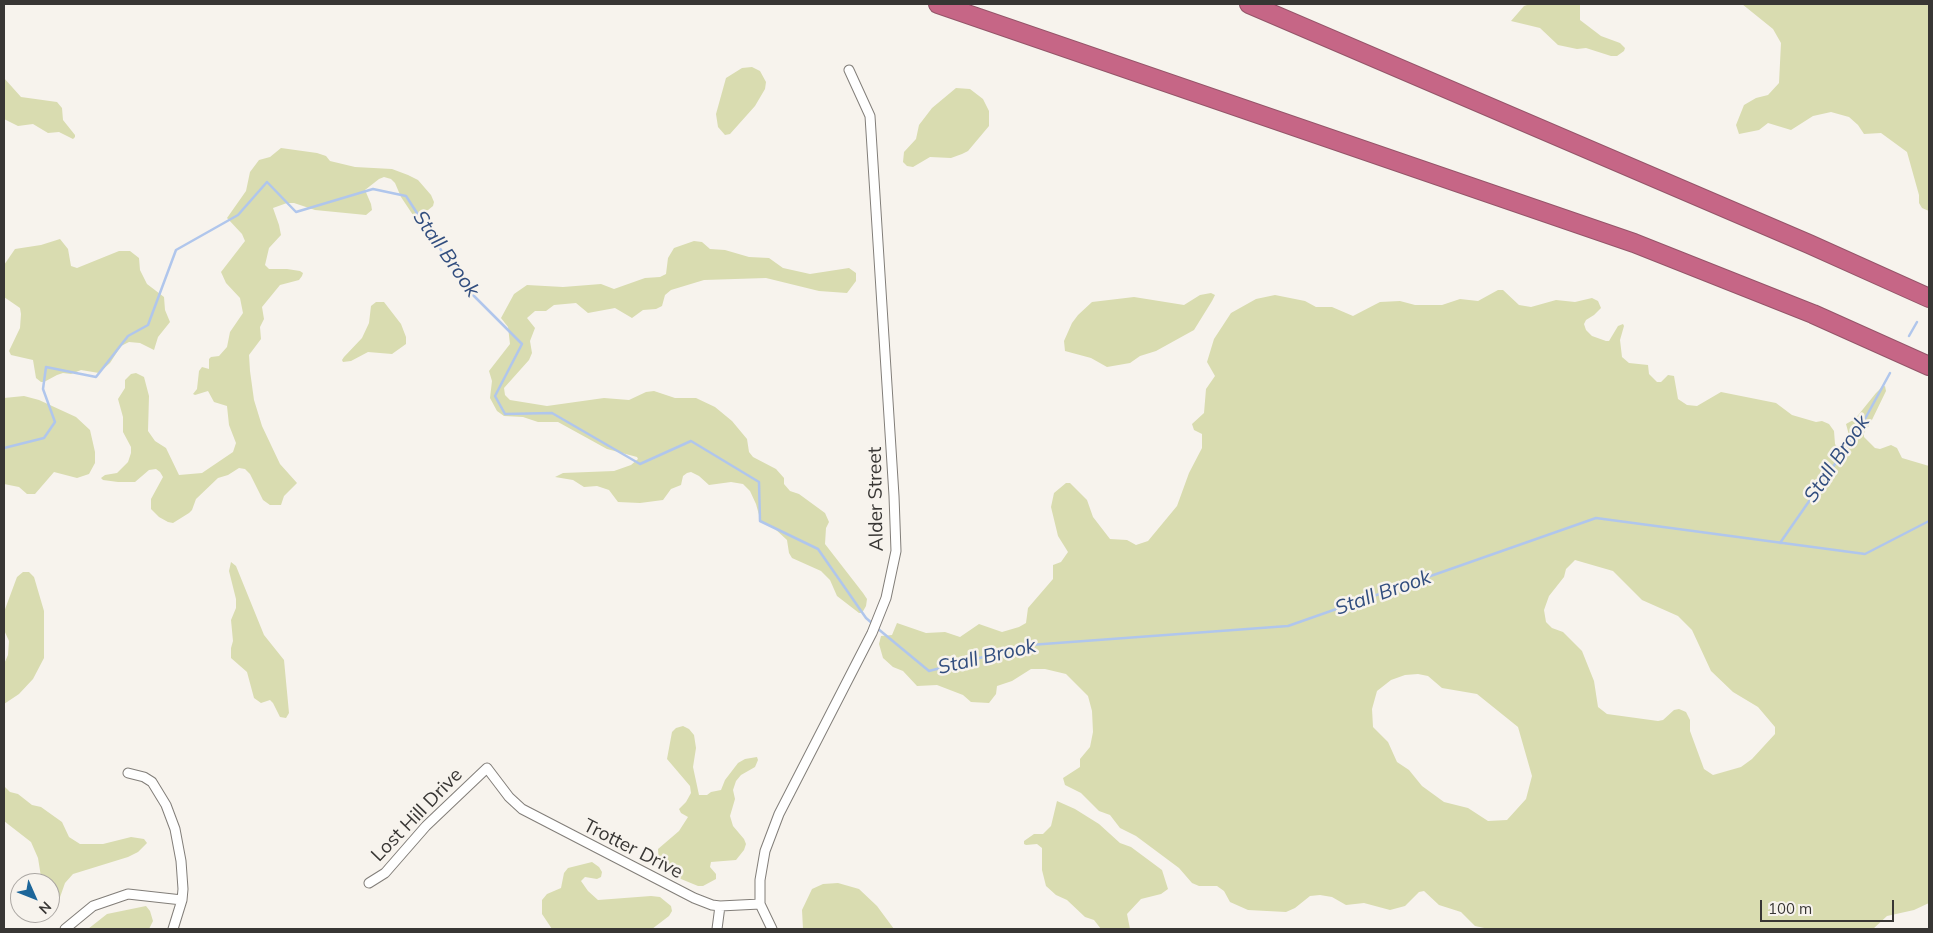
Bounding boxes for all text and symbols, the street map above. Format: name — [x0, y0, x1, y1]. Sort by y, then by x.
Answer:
water label: Stall Brook — [407, 206, 485, 302]
water label: Stall Brook — [1799, 411, 1875, 507]
street label: Alder Street — [864, 446, 888, 552]
water label: Stall Brook — [1332, 565, 1434, 621]
water label: Stall Brook — [936, 634, 1038, 680]
street label: Lost Hill Drive — [367, 764, 467, 866]
street label: Trotter Drive — [579, 814, 687, 884]
north arrow — [10, 873, 60, 923]
scale bar — [1763, 890, 1897, 922]
text: N — [35, 898, 55, 918]
text: 100 m — [1768, 899, 1812, 918]

